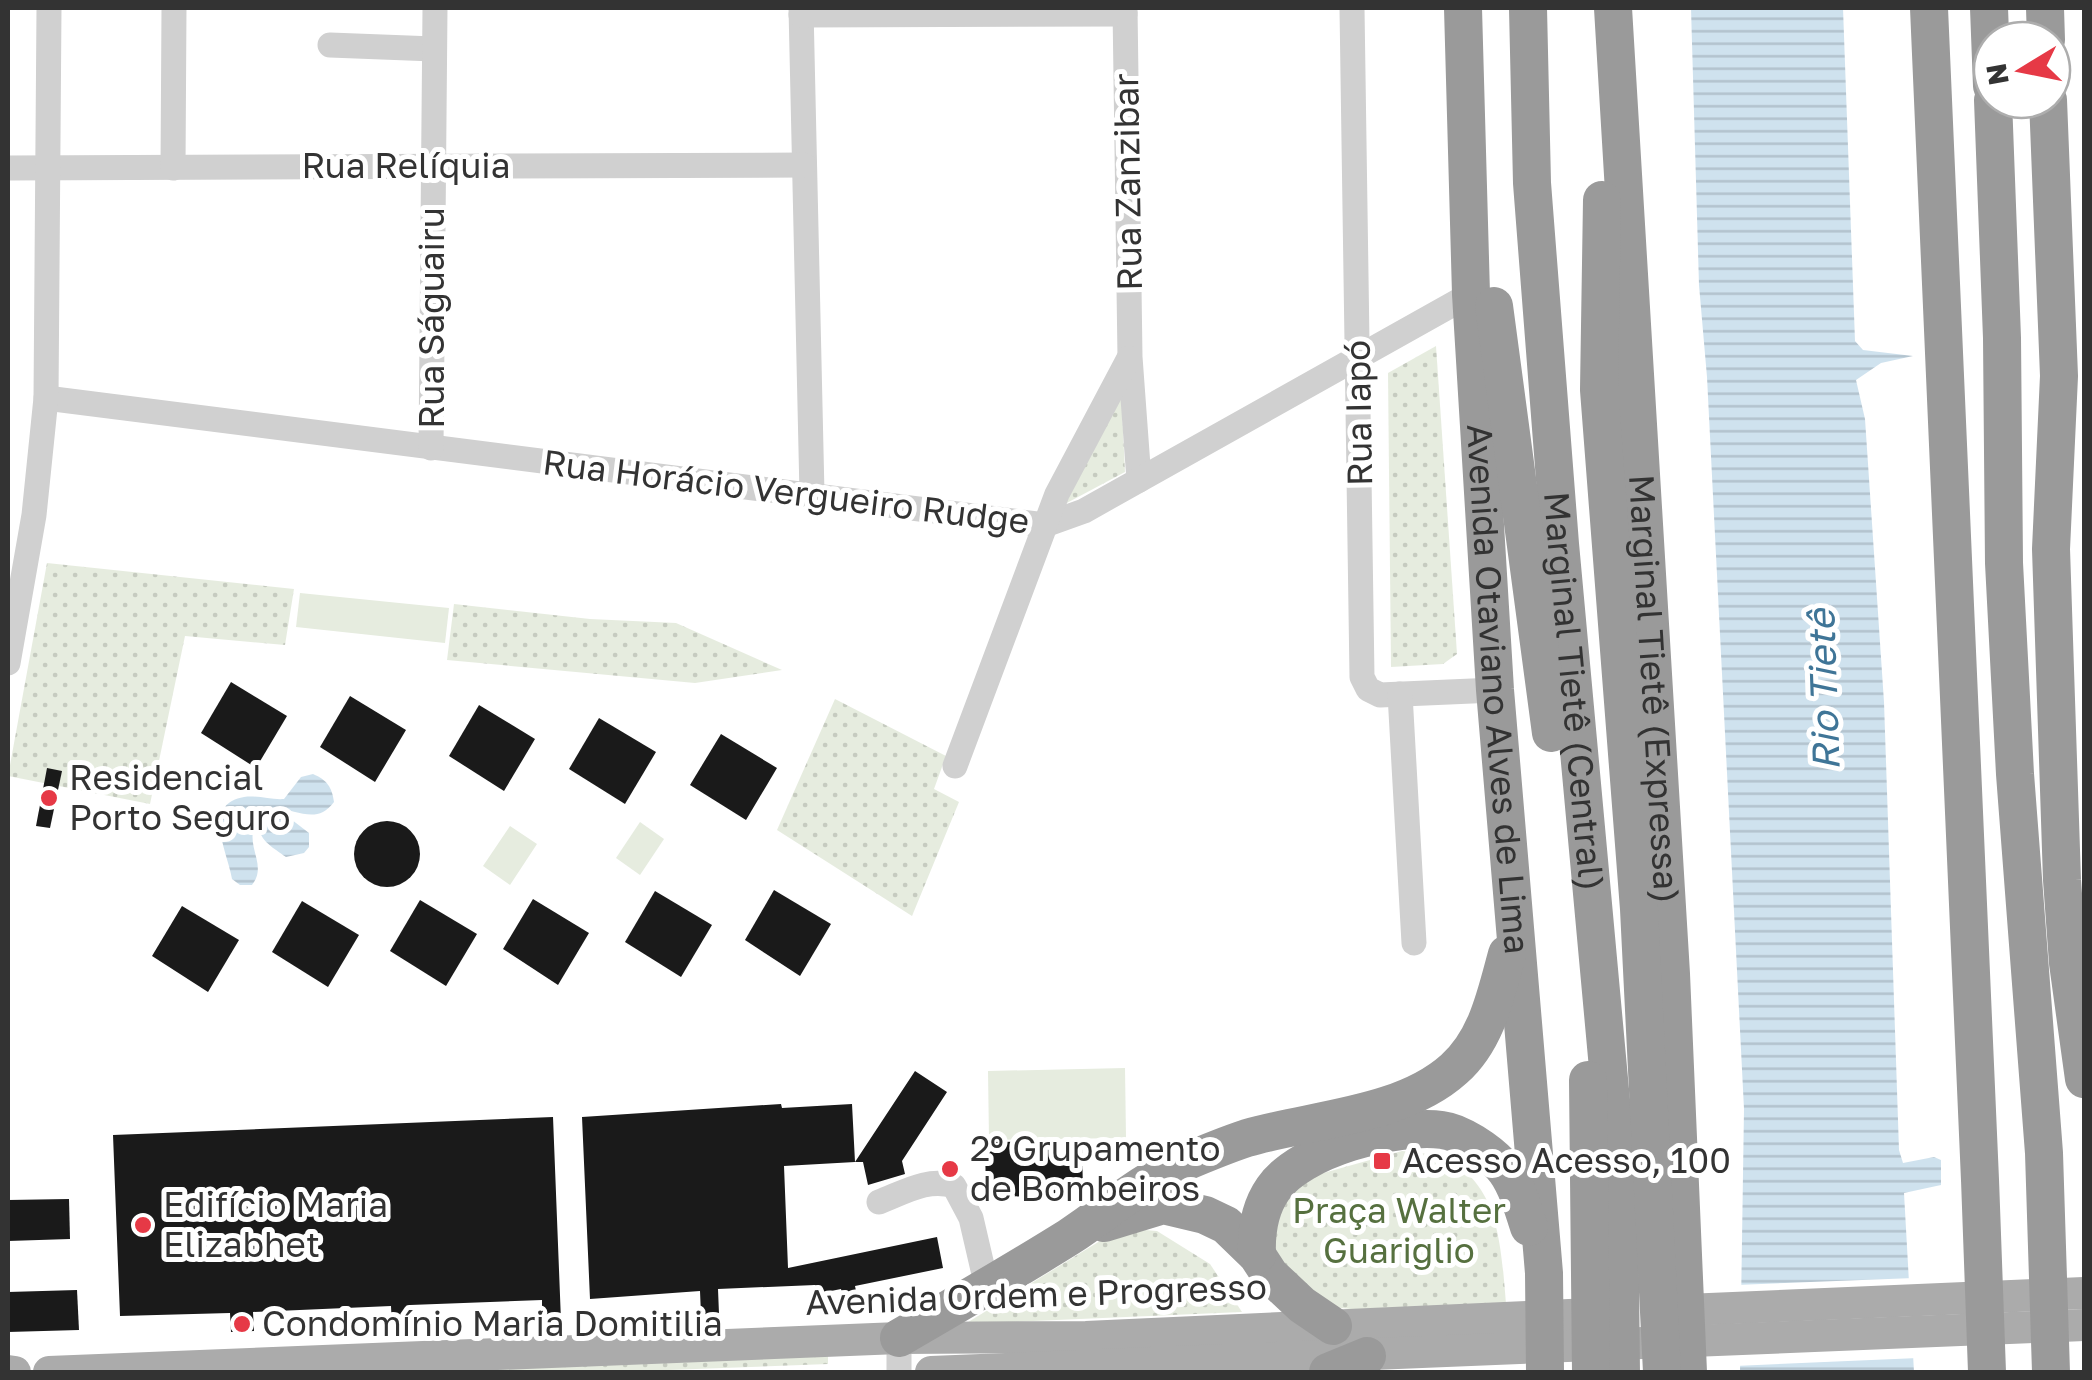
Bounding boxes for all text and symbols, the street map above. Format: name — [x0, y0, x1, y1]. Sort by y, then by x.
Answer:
north arrow — [1972, 20, 2072, 120]
text: N — [1979, 61, 2015, 88]
street label: Rua Zanzibar — [1104, 73, 1150, 291]
street label: Rua Relíquia — [302, 144, 511, 186]
street label: Rua Ságuairu — [410, 207, 452, 429]
street label: Rua Iapó — [1336, 340, 1380, 486]
street label: Avenida Otaviano Alves de Lima — [1459, 423, 1539, 956]
street label: Rua Horácio Vergueiro Rudge — [541, 440, 1032, 542]
street label: Marginal Tietê (Expressa) — [1621, 473, 1689, 904]
street label: Marginal Tietê (Central) — [1536, 490, 1614, 892]
water label: Rio Tietê — [1797, 606, 1848, 771]
place label: Residencial Porto Seguro — [69, 756, 290, 838]
marker: Residencial Porto Seguro — [38, 787, 60, 809]
place label: 2º Grupamento de Bombeiros — [970, 1127, 1221, 1209]
place label: Acesso Acesso, 100 — [1402, 1139, 1731, 1181]
marker: Acesso Acesso, 100 — [1371, 1150, 1393, 1172]
marker: 2º Grupamento de Bombeiros — [939, 1158, 961, 1180]
place label: Edifício Maria Elizabhet — [163, 1183, 388, 1265]
park label: Praça Walter Guariglio — [1292, 1189, 1506, 1271]
marker: Edifício Maria Elizabhet — [132, 1214, 154, 1236]
street label: Avenida Ordem e Progresso — [804, 1265, 1267, 1323]
place label: Condomínio Maria Domitilia — [262, 1302, 723, 1344]
marker: Condomínio Maria Domitilia — [231, 1313, 253, 1335]

